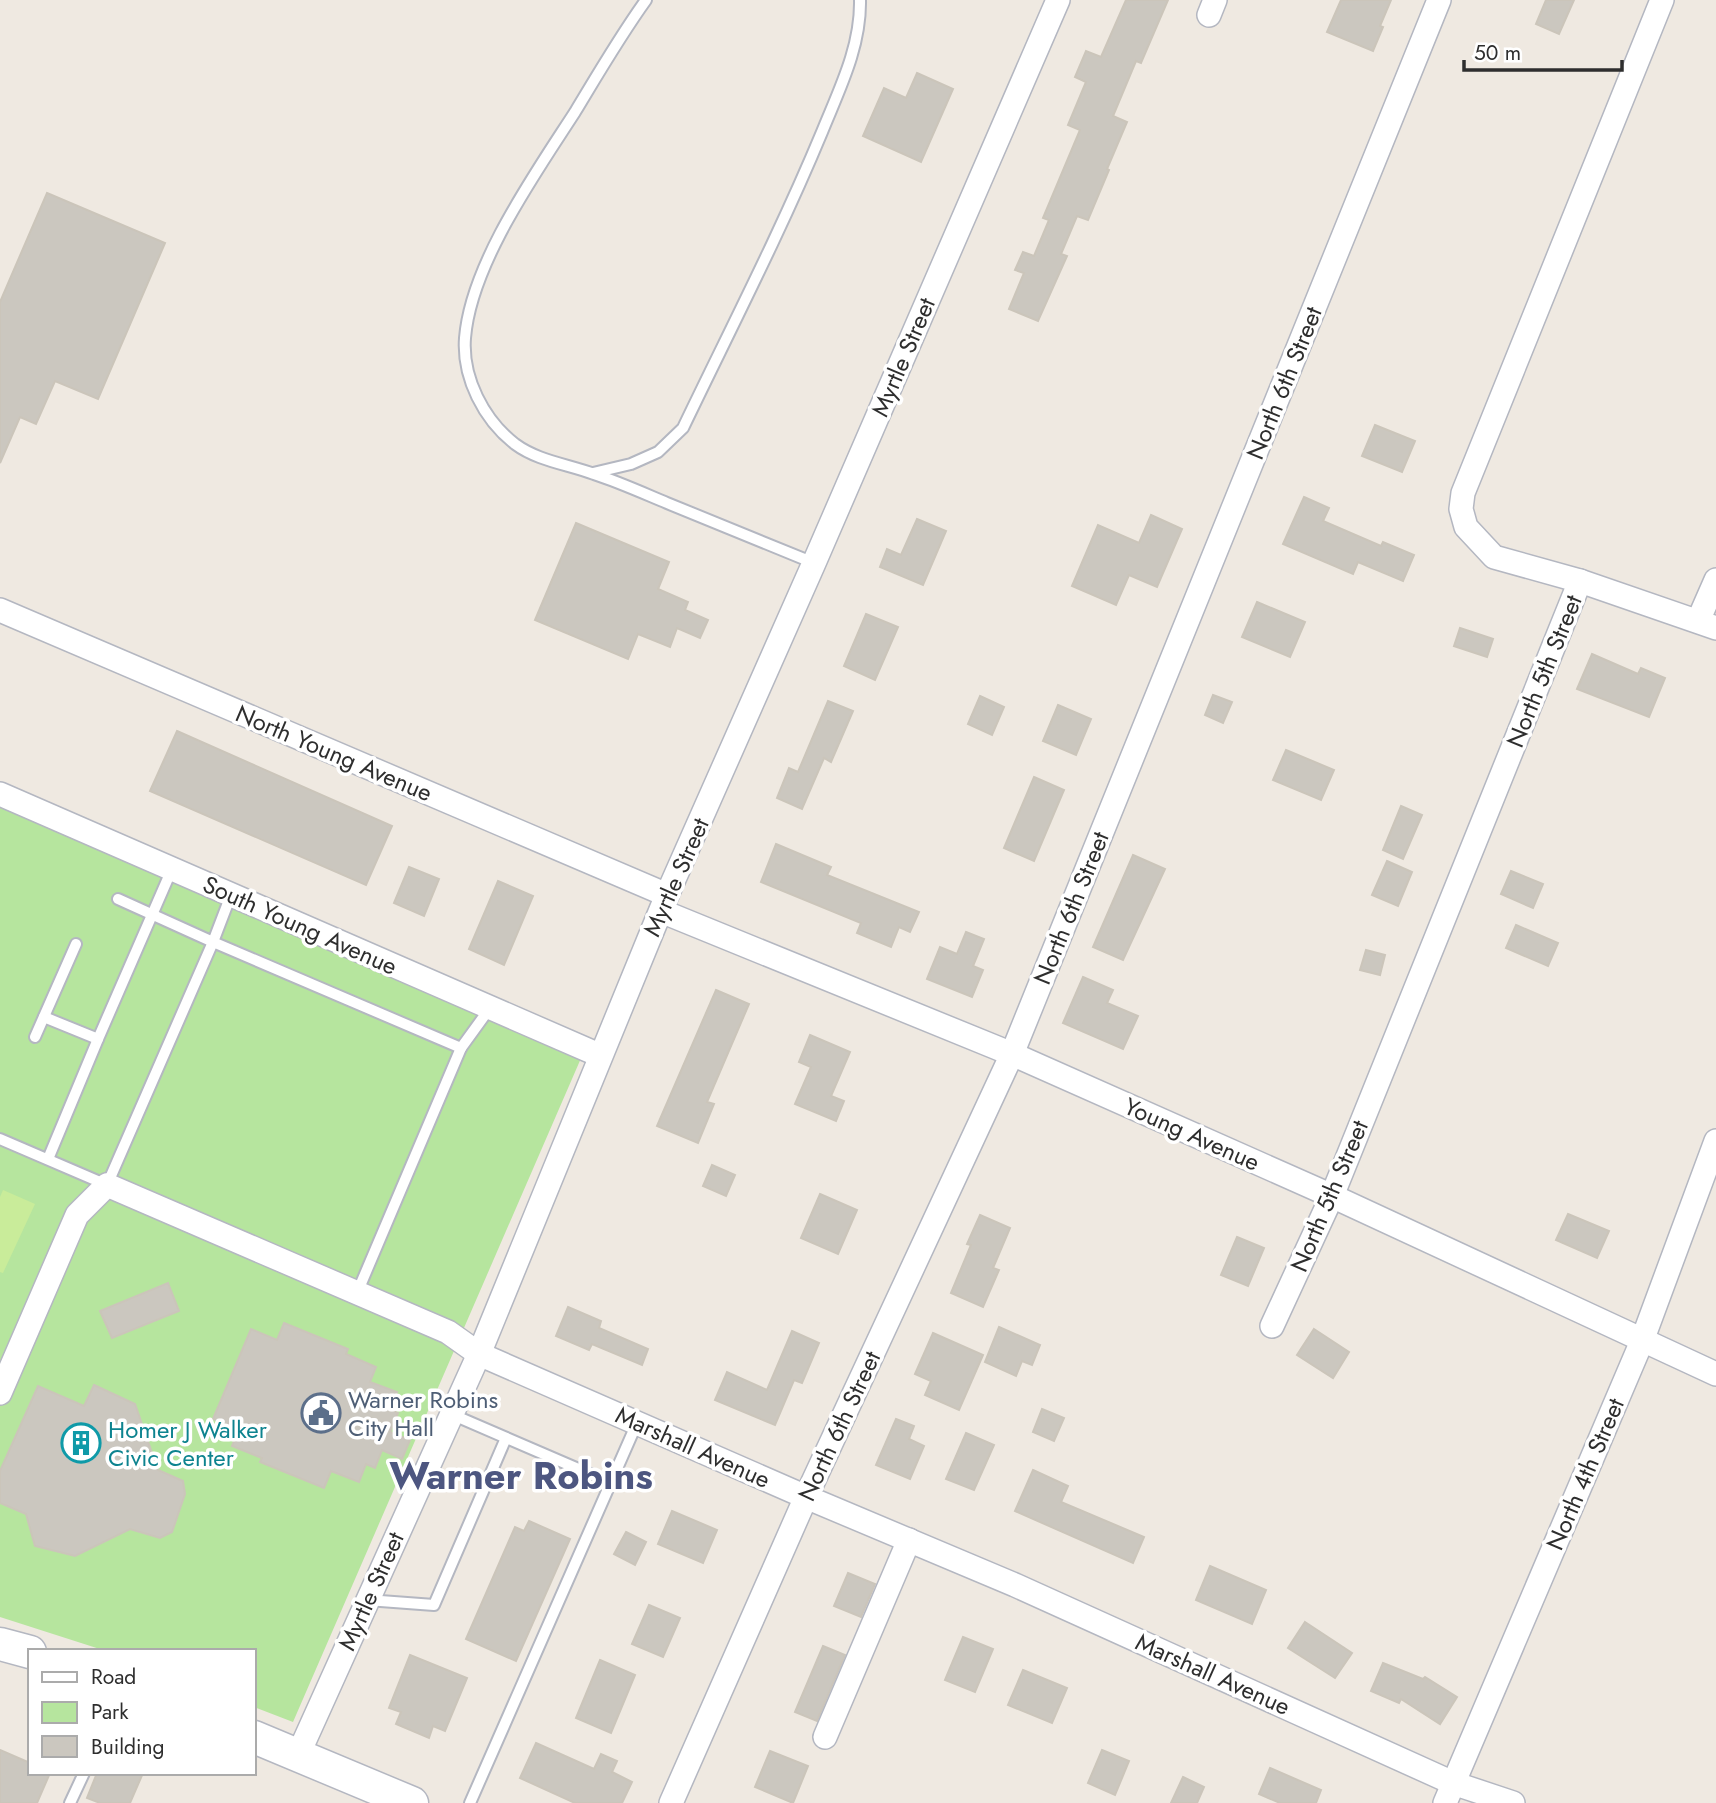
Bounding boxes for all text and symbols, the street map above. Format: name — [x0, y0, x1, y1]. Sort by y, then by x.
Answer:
scale bar — [1464, 28, 1622, 72]
text: 50 m — [1474, 38, 1521, 68]
street label: Myrtle Street — [862, 292, 944, 422]
street label: North 6th Street — [1237, 301, 1331, 465]
street label: North 5th Street — [1497, 589, 1591, 753]
street label: North Young Avenue — [230, 696, 438, 810]
street label: Myrtle Street — [634, 812, 718, 942]
street label: North 6th Street — [1024, 826, 1118, 990]
street label: South Young Avenue — [197, 866, 403, 984]
street label: Young Avenue — [1119, 1089, 1265, 1179]
street label: North 5th Street — [1281, 1114, 1377, 1277]
street label: North 6th Street — [789, 1345, 889, 1507]
place label: Warner Robins City Hall — [348, 1382, 498, 1445]
public building icon: Warner Robins City Hall — [300, 1392, 342, 1434]
street label: North 4th Street — [1537, 1392, 1633, 1556]
street label: Marshall Avenue — [610, 1397, 776, 1497]
place label: Homer J Walker Civic Center — [108, 1412, 268, 1475]
building icon: Homer J Walker Civic Center — [60, 1422, 102, 1464]
district label: Warner Robins — [389, 1448, 653, 1503]
street label: Myrtle Street — [329, 1526, 413, 1656]
street label: Marshall Avenue — [1130, 1624, 1296, 1724]
legend — [28, 1649, 256, 1775]
text: Road — [91, 1662, 136, 1692]
text: Park — [91, 1697, 129, 1727]
text: Building — [91, 1732, 164, 1762]

